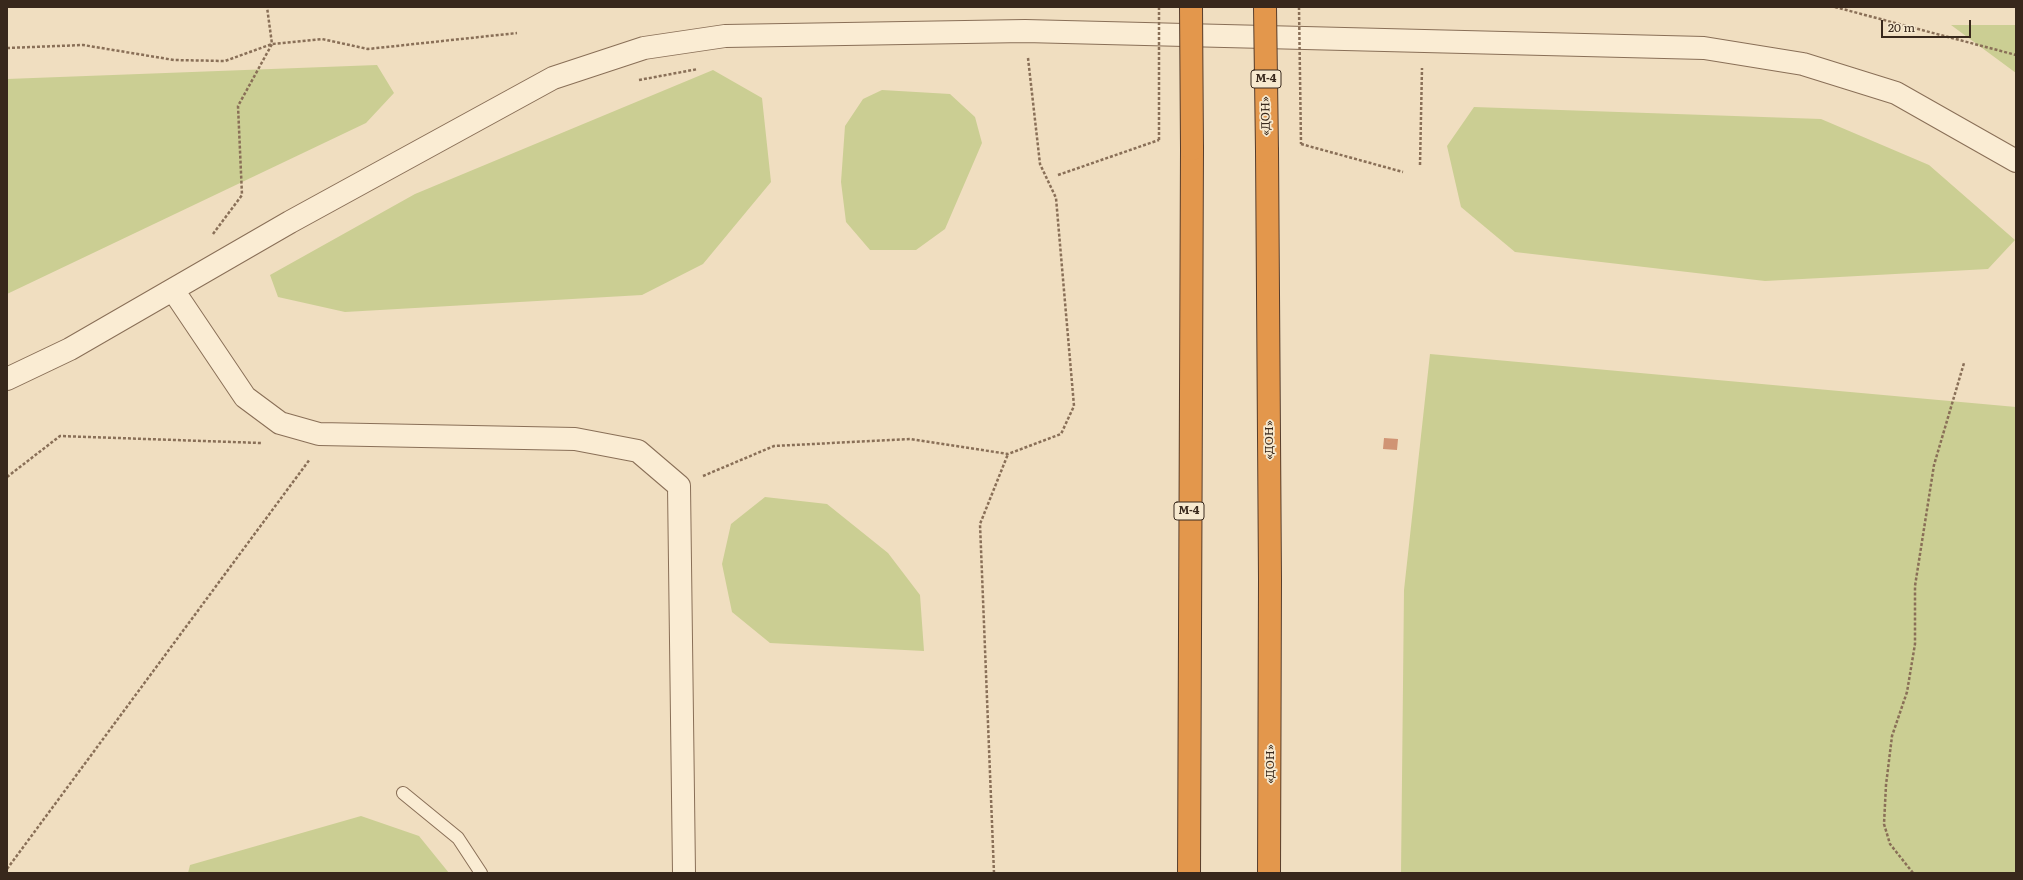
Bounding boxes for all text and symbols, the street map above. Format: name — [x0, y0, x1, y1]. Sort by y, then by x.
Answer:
scale bar — [1883, 12, 1973, 38]
text: 20 m — [1888, 18, 1915, 36]
road number: М-4 — [1251, 70, 1281, 88]
street label: «ДОН» — [1258, 96, 1274, 136]
street label: «ДОН» — [1262, 420, 1276, 460]
road number: М-4 — [1174, 502, 1204, 520]
street label: «ДОН» — [1263, 744, 1277, 784]

